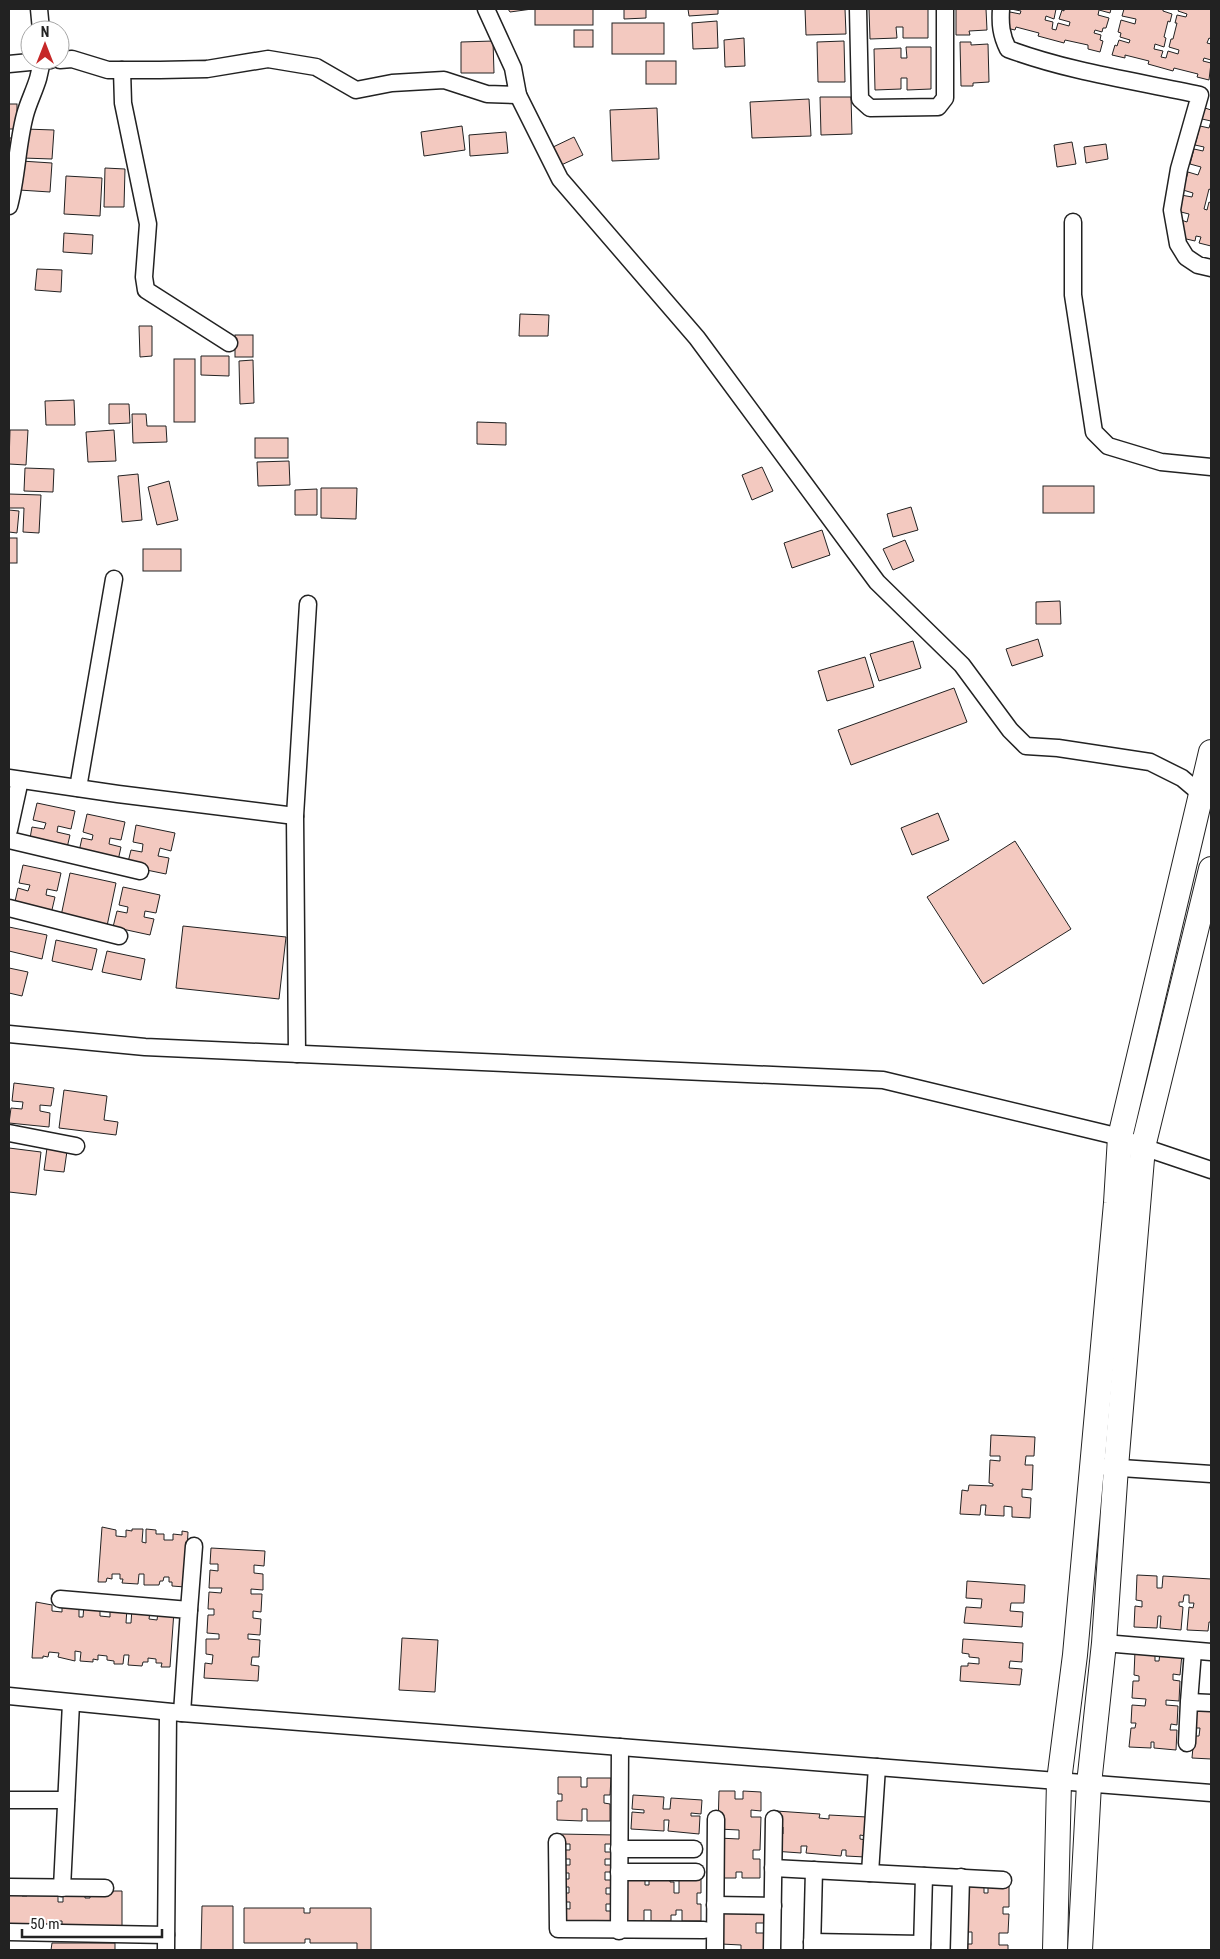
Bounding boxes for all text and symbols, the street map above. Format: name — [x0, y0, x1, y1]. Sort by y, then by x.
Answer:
north arrow — [20, 20, 70, 70]
text: N — [41, 24, 49, 40]
scale bar — [22, 1906, 162, 1938]
text: 50 m — [30, 1915, 60, 1933]

